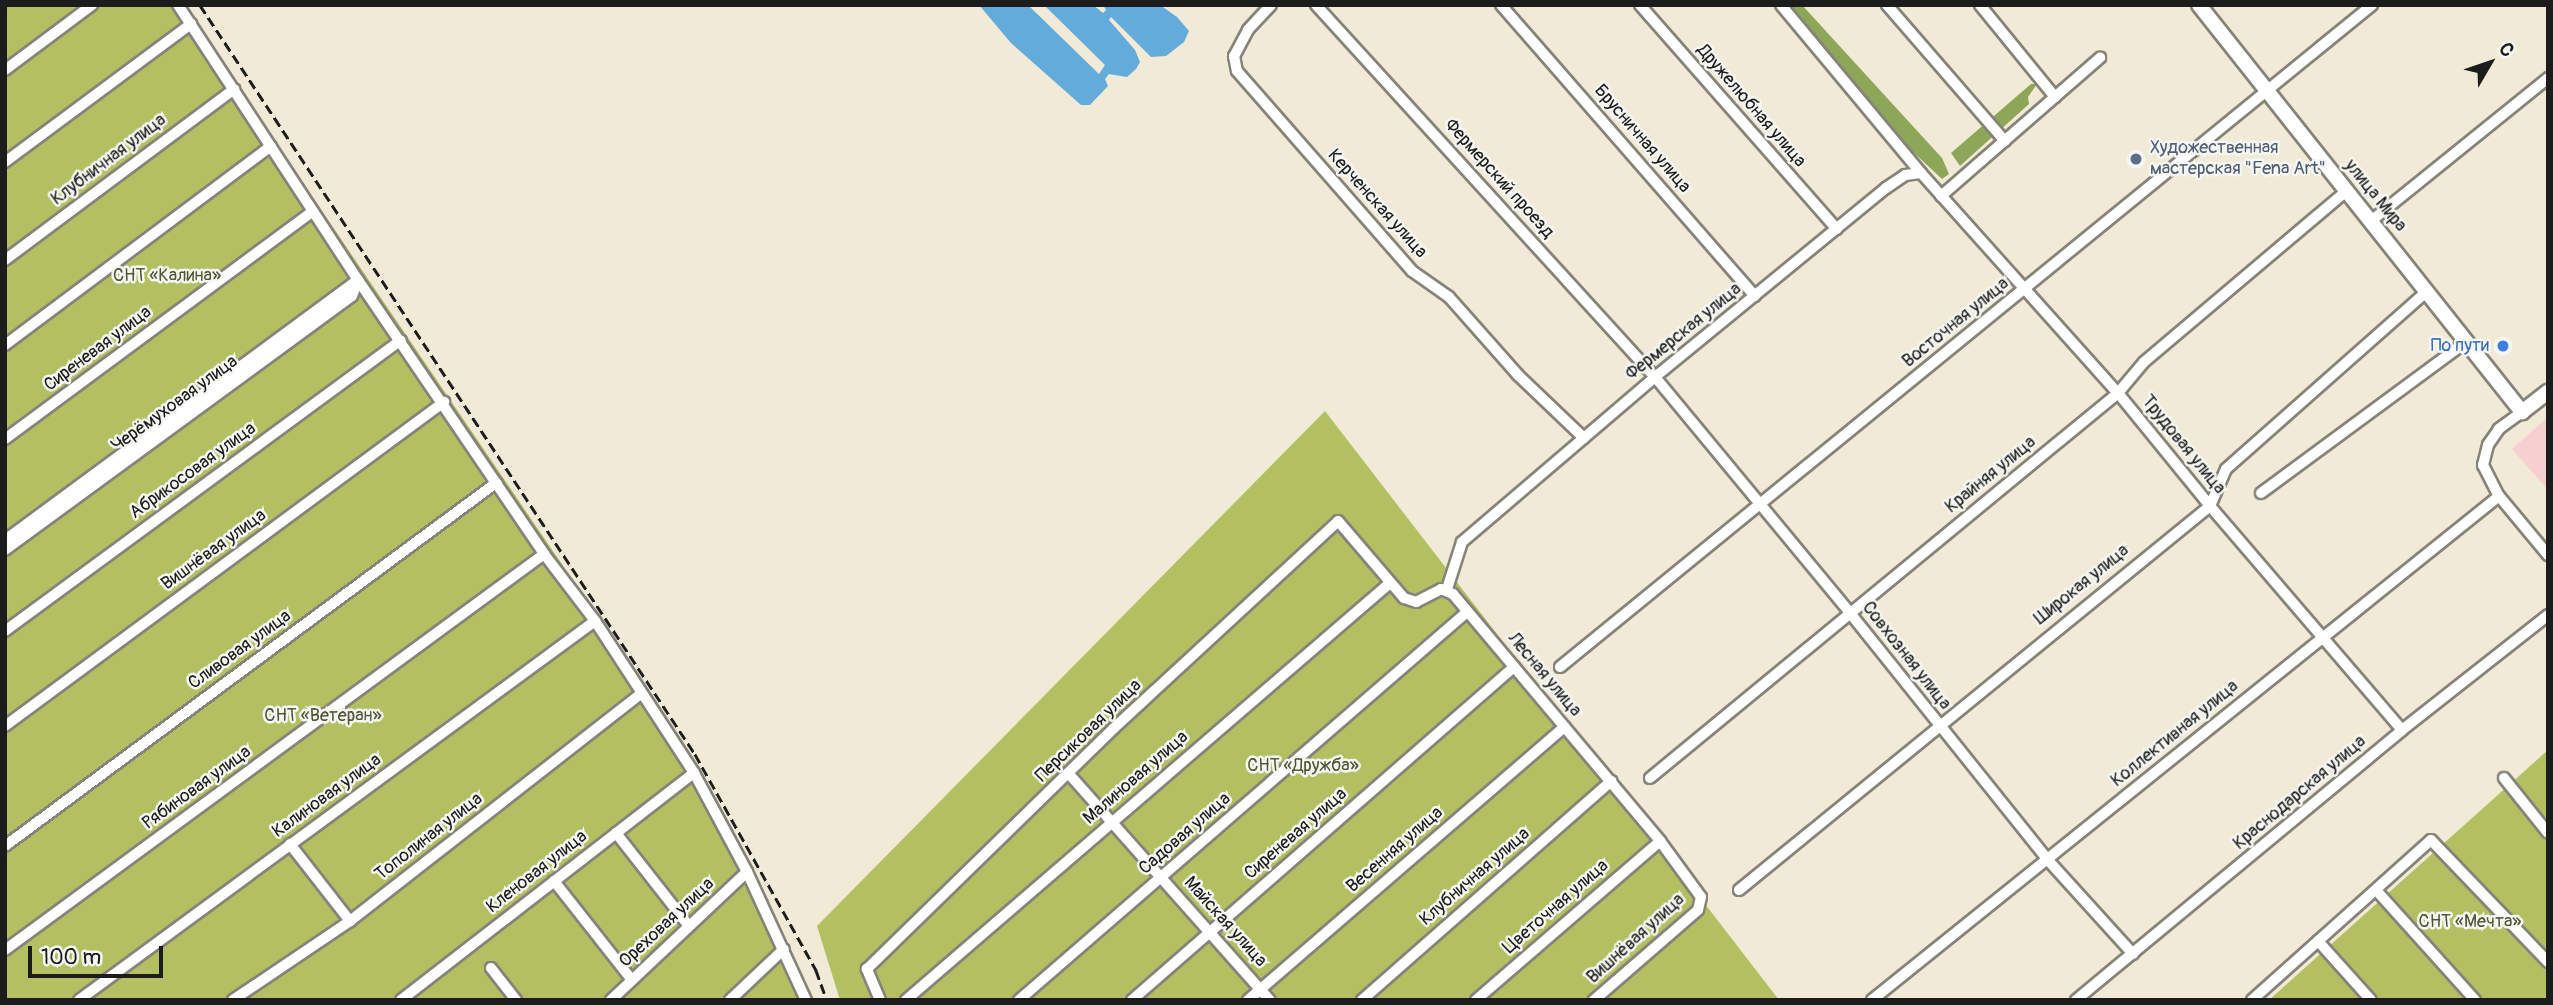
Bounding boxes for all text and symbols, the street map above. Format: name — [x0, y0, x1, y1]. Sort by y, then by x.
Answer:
north arrow — [2455, 28, 2525, 98]
text: С — [2493, 38, 2519, 62]
street label: Дружелюбная улица — [1692, 40, 1810, 172]
street label: Брусничная улица — [1589, 80, 1695, 198]
street label: Клубничная улица — [47, 110, 171, 210]
street label: Фермерский проезд — [1440, 115, 1558, 243]
place label: Художественная мастерская "Fena Art" — [2150, 138, 2326, 180]
street label: Керченская улица — [1323, 145, 1431, 263]
marker: Художественная мастерская "Fena Art" — [2128, 151, 2144, 167]
street label: улица Мира — [2339, 156, 2411, 236]
park label: СНТ «Калина» — [113, 265, 221, 287]
street label: Восточная улица — [1898, 273, 2014, 373]
street label: Фермерская улица — [1622, 279, 1746, 385]
street label: Сиреневая улица — [40, 302, 156, 396]
place label: По пути — [2431, 335, 2489, 357]
marker: По пути — [2495, 338, 2511, 354]
street label: Черёмуховая улица — [108, 351, 242, 457]
street label: Трудовая улица — [2137, 391, 2229, 499]
street label: Абрикосовая улица — [126, 418, 260, 524]
street label: Крайняя улица — [1941, 432, 2041, 518]
street label: Вишнёвая улица — [157, 505, 271, 595]
street label: Широкая улица — [2030, 540, 2134, 630]
street label: Совхозная улица — [1857, 598, 1955, 714]
street label: Сливовая улица — [184, 606, 296, 694]
street label: Лесная улица — [1503, 628, 1585, 722]
street label: Персиковая улица — [1032, 675, 1146, 787]
street label: Коллективная улица — [2107, 676, 2243, 792]
park label: СНТ «Ветеран» — [264, 705, 382, 727]
street label: Малиновая улица — [1079, 727, 1193, 829]
street label: Краснодарская улица — [2229, 731, 2371, 855]
street label: Рябиновая улица — [139, 741, 255, 835]
street label: Калиновая улица — [268, 749, 386, 843]
park label: СНТ «Дружба» — [1247, 755, 1359, 777]
street label: Сиреневая улица — [1240, 784, 1352, 884]
street label: Тополиная улица — [371, 788, 487, 886]
street label: Садовая улица — [1135, 788, 1235, 880]
street label: Весенняя улица — [1342, 802, 1448, 898]
street label: Клубничная улица — [1416, 823, 1534, 931]
street label: Кленовая улица — [482, 826, 592, 918]
street label: Цветочная улица — [1499, 855, 1613, 959]
street label: Майская улица — [1179, 872, 1271, 972]
street label: Ореховая улица — [615, 874, 719, 972]
street label: Вишнёвая улица — [1583, 889, 1689, 989]
park label: СНТ «Мечта» — [2419, 911, 2521, 933]
scale bar — [32, 932, 166, 976]
text: 100 m — [41, 944, 101, 971]

